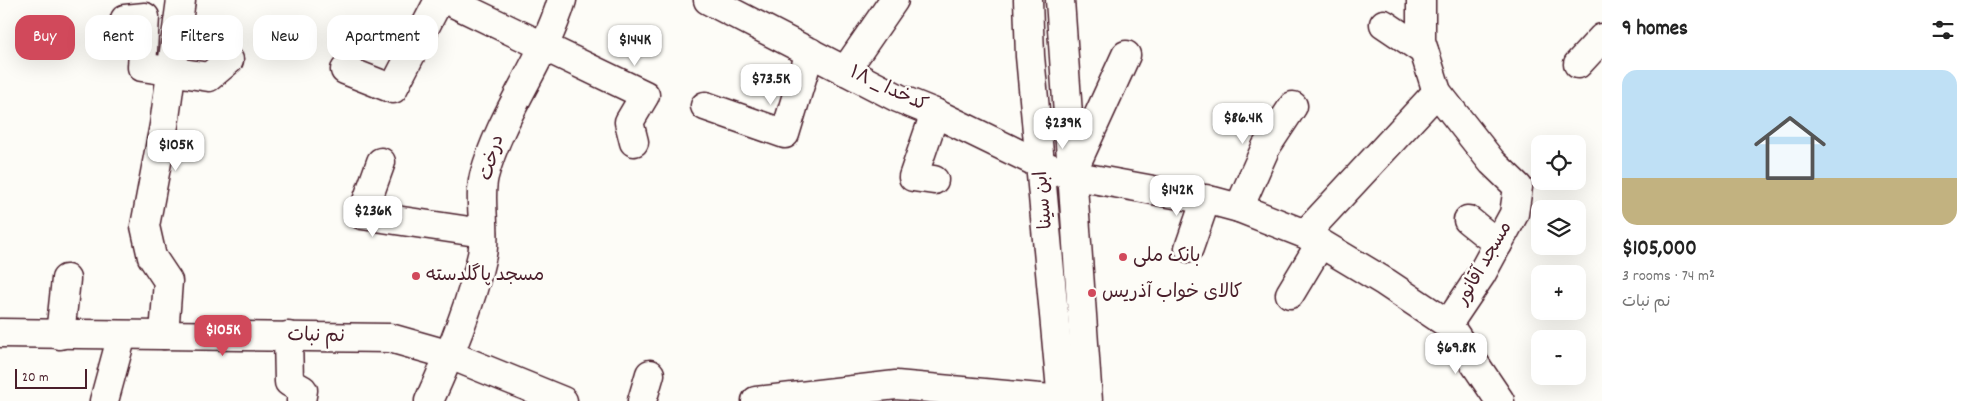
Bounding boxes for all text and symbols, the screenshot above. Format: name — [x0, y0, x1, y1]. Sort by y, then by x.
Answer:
chip: Buy — [15, 15, 75, 60]
chip: Rent — [85, 15, 152, 60]
chip: Filters — [162, 15, 243, 60]
chip: New — [253, 15, 317, 60]
chip: Apartment — [327, 15, 438, 60]
text: 9 homes — [1622, 15, 1688, 45]
icon: filters — [1929, 16, 1957, 44]
pin: $144K — [600, 24, 670, 67]
text: $144K — [619, 29, 651, 52]
street label: ۱۸ _ کدخدا — [845, 60, 931, 120]
pin: $73.5K — [730, 64, 812, 106]
text: $73.5K — [752, 68, 790, 91]
pin: $86.4K — [1202, 102, 1284, 145]
icon: home — [1745, 103, 1835, 193]
text: $86.4K — [1223, 107, 1263, 130]
pin: $239K — [1028, 108, 1098, 150]
text: $239K — [1045, 112, 1081, 135]
pin: $105K — [141, 130, 211, 172]
street label: درخت — [474, 132, 512, 184]
text: $105K — [158, 134, 194, 157]
map controls — [1531, 135, 1586, 385]
button: locate — [1531, 135, 1586, 190]
street label: ابن سینا — [1029, 170, 1061, 230]
pin: $142K — [1142, 174, 1212, 217]
text: $142K — [1161, 179, 1193, 202]
pin: $236K — [338, 196, 408, 238]
text: $236K — [354, 200, 392, 223]
button: layers — [1531, 200, 1586, 255]
street label: مسجد آقانور — [1450, 217, 1520, 312]
text: $105,000 — [1622, 235, 1697, 265]
place label: بانک ملی — [1133, 244, 1201, 271]
marker: بانک ملی — [1117, 251, 1129, 263]
place label: مسجد پاگلدسته — [426, 263, 544, 290]
button: + — [1531, 265, 1586, 320]
text: 3 rooms · 74 m² — [1622, 265, 1715, 288]
marker: مسجد پاگلدسته — [410, 270, 422, 282]
place label: کالای خواب آذریس — [1102, 280, 1243, 307]
marker: کالای خواب آذریس — [1086, 287, 1098, 299]
text: نم نبات — [1622, 291, 1670, 314]
pin: $105K — [188, 314, 258, 357]
text: $105K — [205, 319, 241, 342]
street label: نم نبات — [287, 323, 345, 351]
button: − — [1531, 330, 1586, 385]
pin: $69.8K — [1415, 332, 1497, 375]
text: $69.8K — [1436, 337, 1476, 360]
scale bar — [15, 366, 88, 389]
text: 20 m — [22, 368, 49, 388]

